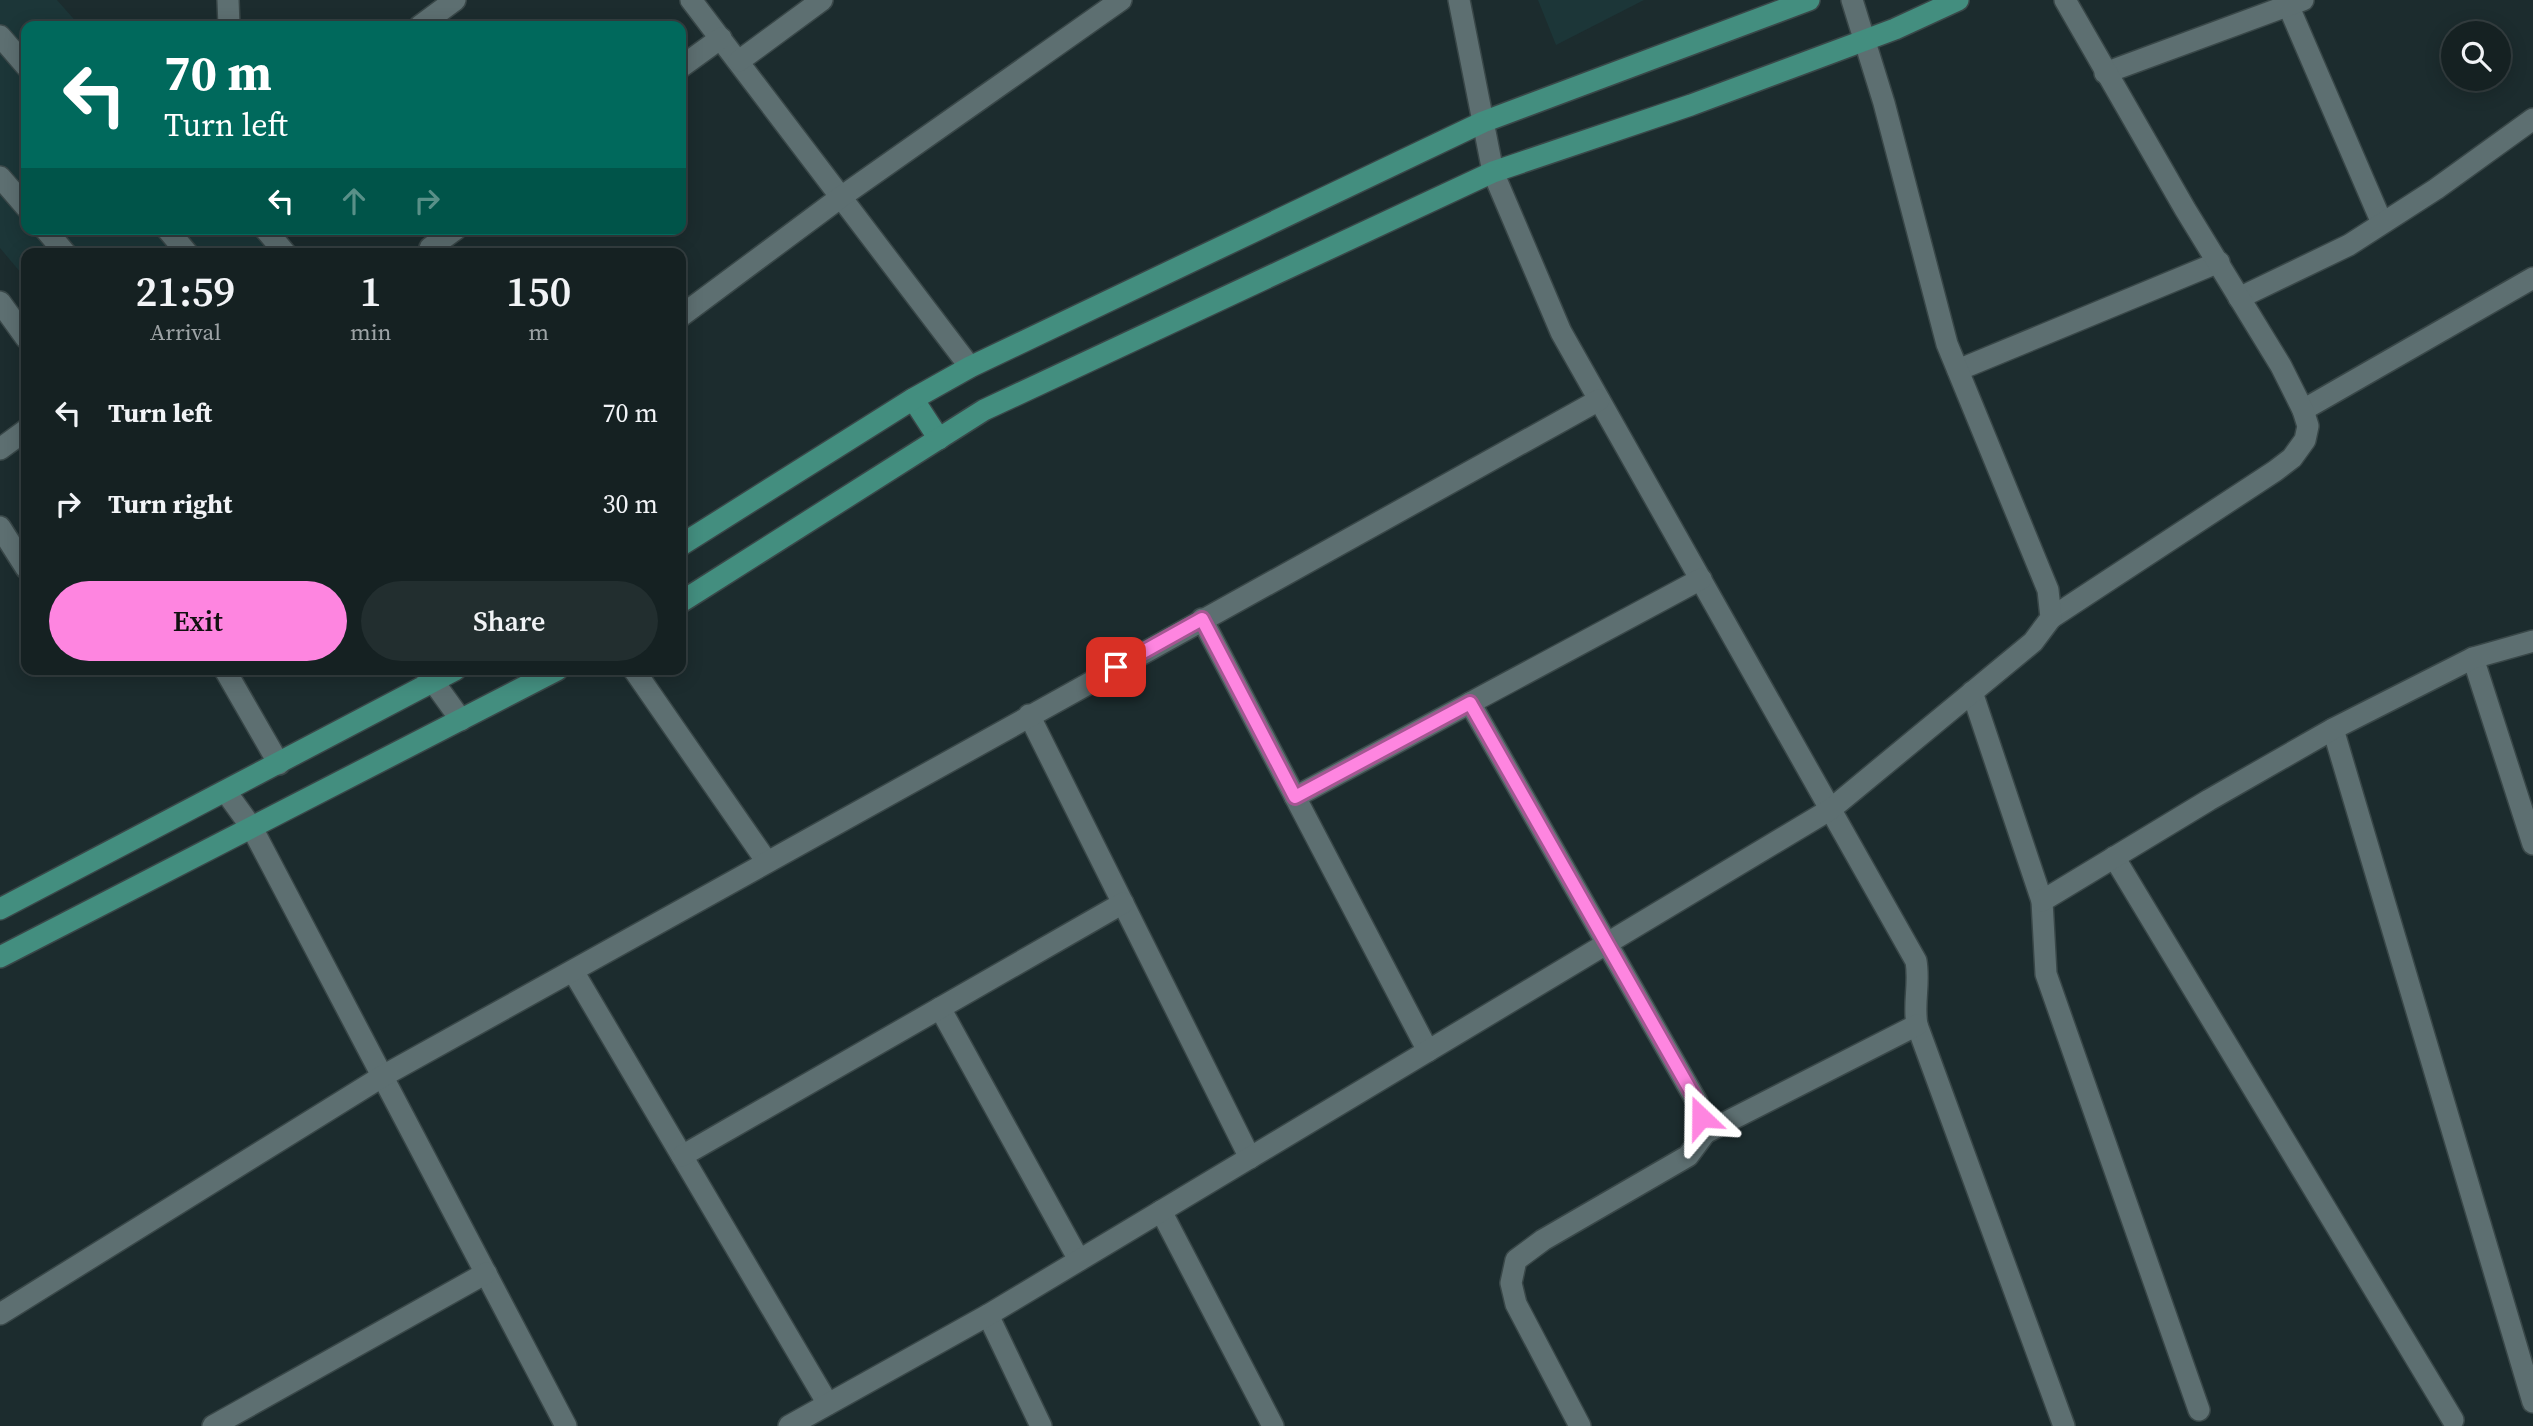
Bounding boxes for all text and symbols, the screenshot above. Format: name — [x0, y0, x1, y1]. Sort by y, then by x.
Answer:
map controls — [2441, 21, 2511, 91]
button: search — [2441, 21, 2511, 91]
text: 70 m — [164, 39, 272, 106]
icon: left — [49, 49, 140, 140]
text: Turn left — [164, 103, 288, 147]
icon: left — [262, 182, 300, 220]
icon: ahead — [335, 182, 373, 220]
icon: right — [408, 182, 446, 220]
text: 21:59 — [135, 262, 235, 320]
text: 1 — [360, 262, 382, 320]
text: 150 — [506, 262, 571, 320]
text: Arrival — [150, 316, 221, 348]
text: min — [350, 316, 391, 348]
text: m — [528, 316, 549, 348]
icon: left — [49, 394, 87, 432]
text: Turn left — [108, 395, 212, 431]
text: 70 m — [603, 395, 658, 431]
icon: right — [49, 485, 87, 523]
text: Turn right — [108, 486, 232, 522]
text: 30 m — [603, 486, 658, 522]
button: Exit — [49, 581, 347, 661]
button: Share — [361, 581, 658, 661]
pin — [1086, 637, 1146, 697]
icon: arrive — [1097, 648, 1135, 686]
position arrow — [1664, 1080, 1738, 1154]

